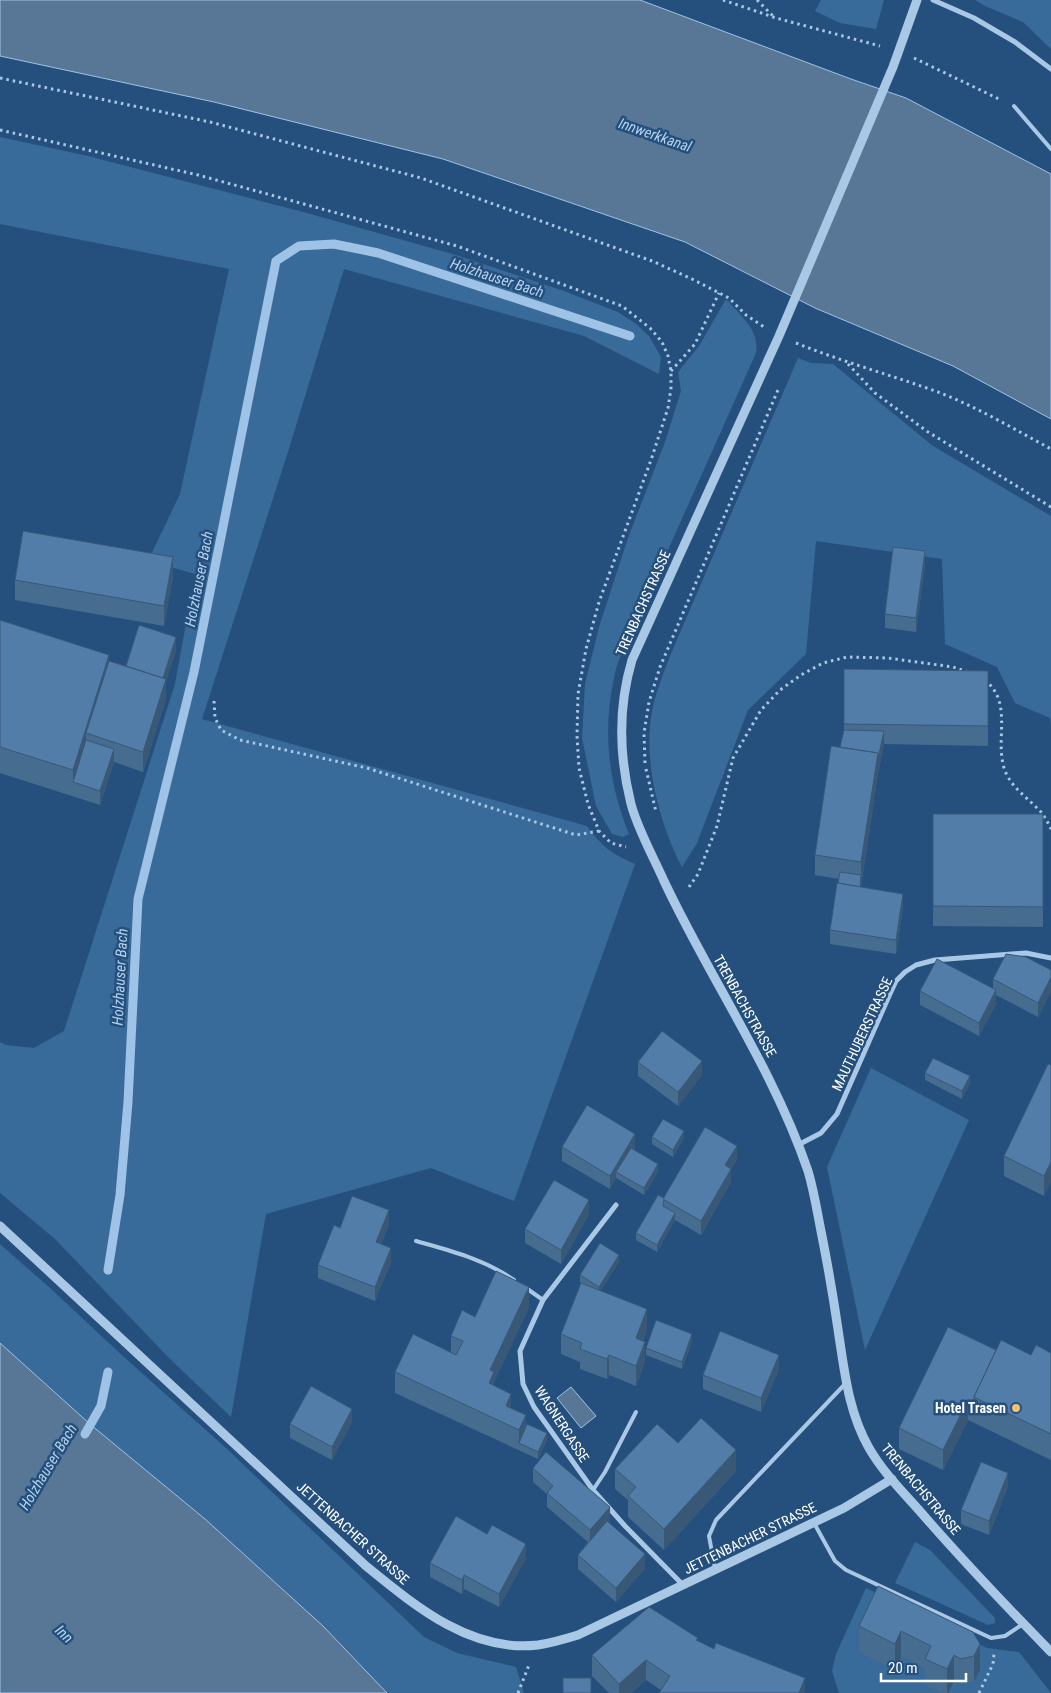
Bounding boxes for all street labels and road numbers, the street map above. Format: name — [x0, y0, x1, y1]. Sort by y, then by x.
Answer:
street label: TRENBACHSTRASSE — [612, 548, 674, 658]
street label: TRENBACHSTRASSE — [710, 952, 780, 1060]
street label: MAUTHUBERSTRASSE — [829, 974, 895, 1094]
street label: WAGNERGASSE — [531, 1383, 593, 1465]
street label: TRENBACHSTRASSE — [878, 1440, 964, 1538]
street label: JETTENBACHER STRASSE — [294, 1478, 412, 1588]
street label: JETTENBACHER STRASSE — [681, 1499, 819, 1577]

